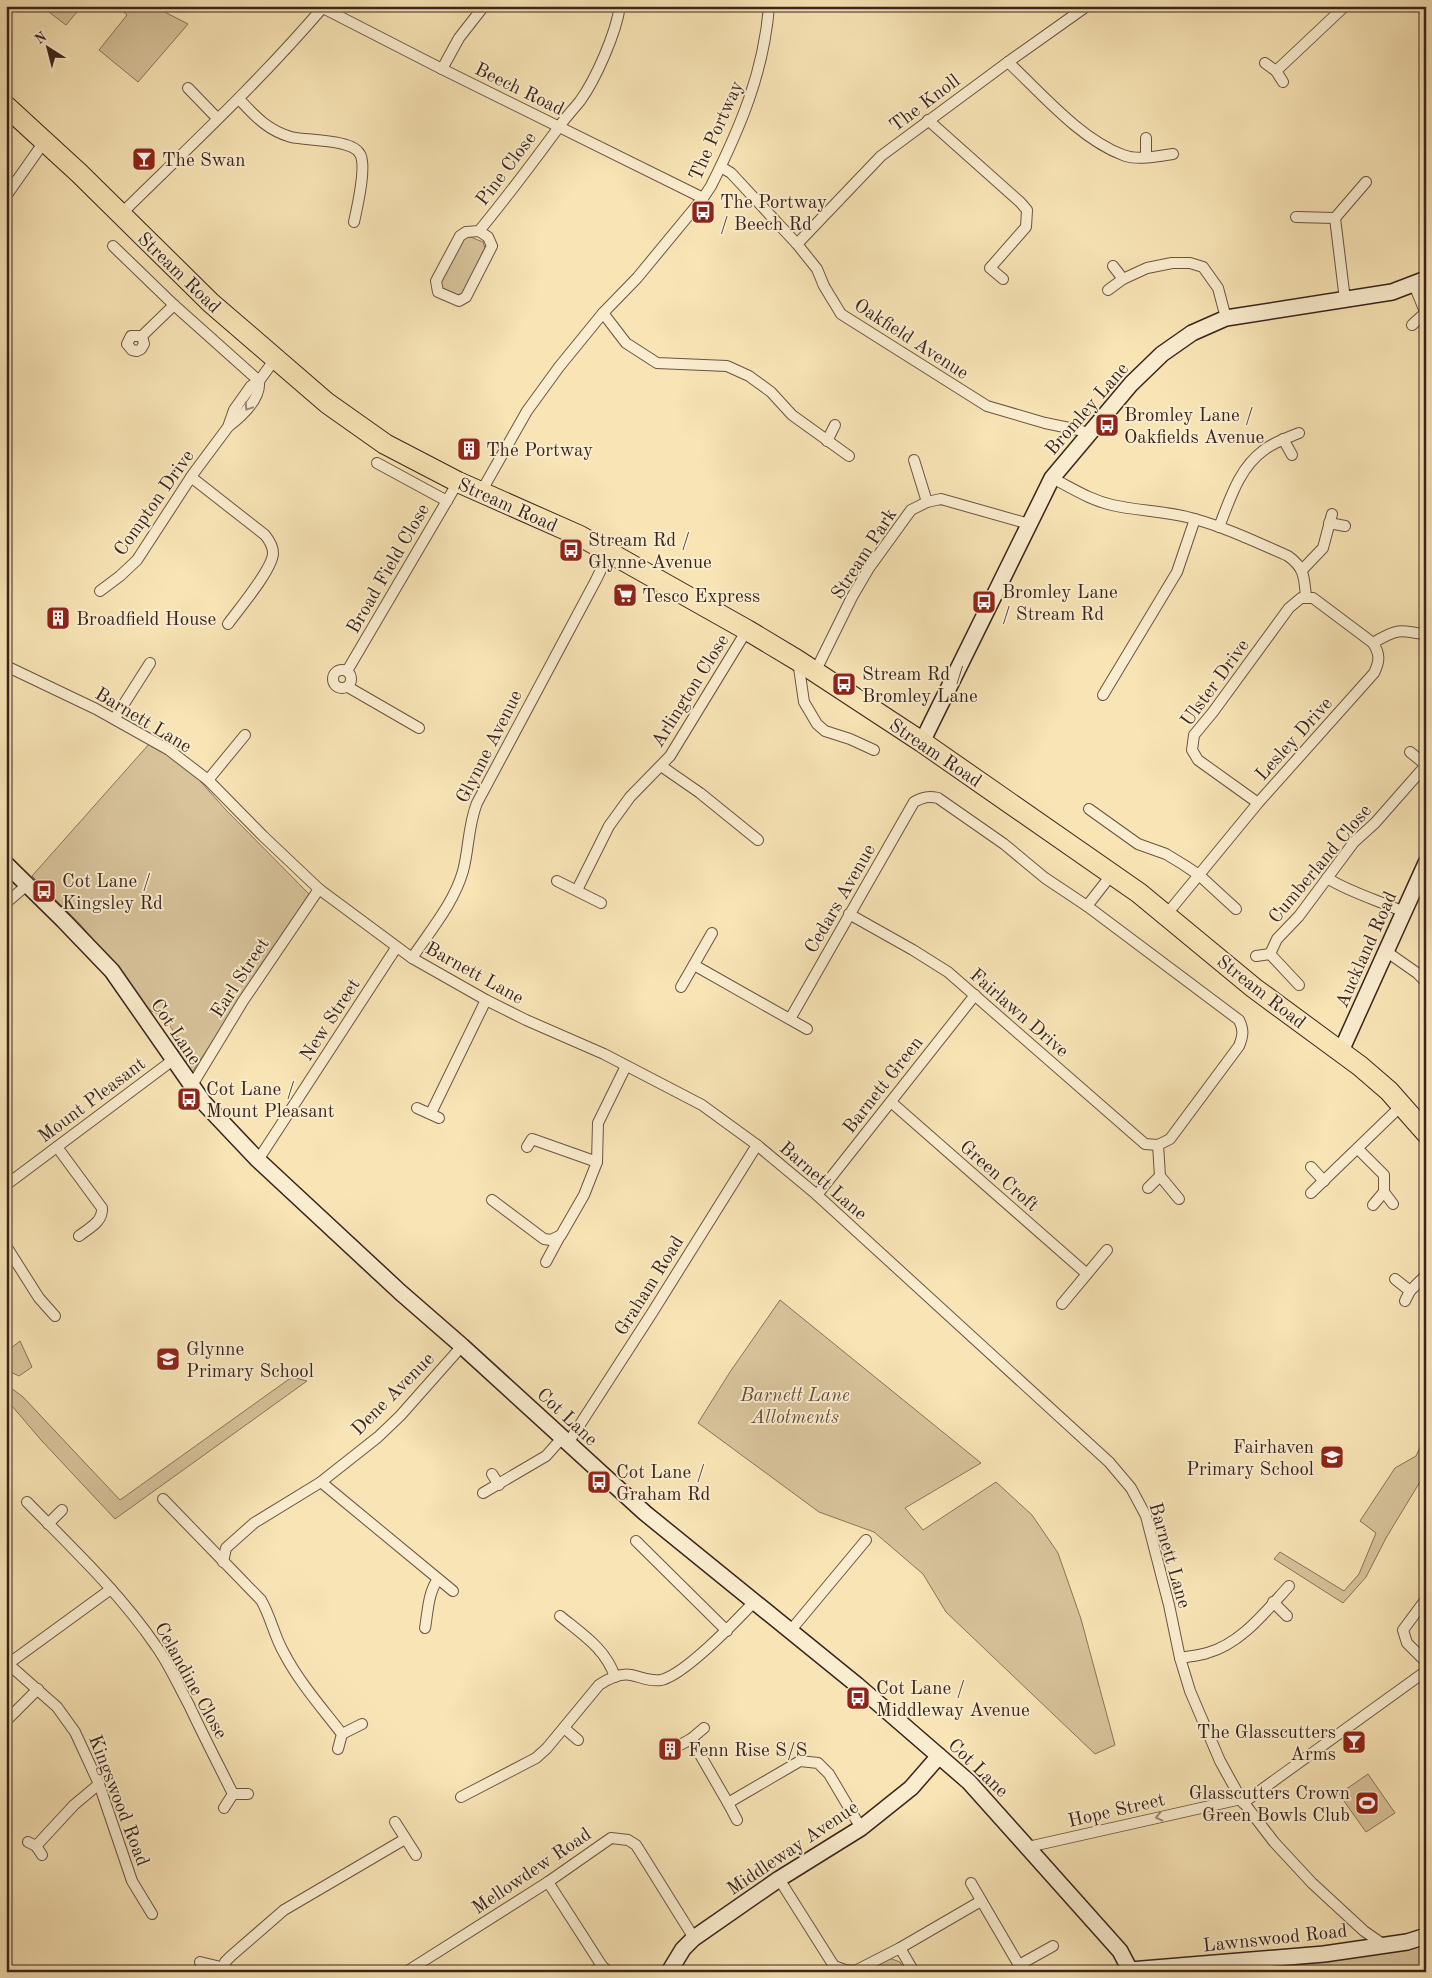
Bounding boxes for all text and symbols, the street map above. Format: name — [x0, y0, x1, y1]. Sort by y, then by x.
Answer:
north arrow — [22, 22, 72, 72]
text: N — [33, 29, 50, 47]
street label: Beech Road — [471, 60, 567, 120]
street label: The Knoll — [887, 72, 964, 136]
street label: The Portway — [687, 78, 748, 184]
street label: Pine Close — [473, 129, 541, 210]
bar icon: The Swan — [131, 146, 157, 172]
place label: The Swan — [162, 152, 246, 171]
place label: The Portway / Beech Rd — [720, 194, 827, 235]
bus stop icon: The Portway / Beech Rd — [690, 199, 716, 225]
street label: Stream Road — [133, 230, 223, 318]
street label: Oakfield Avenue — [850, 296, 971, 384]
street label: Bromley Lane — [1043, 360, 1133, 460]
one-way arrow — [245, 401, 255, 410]
place label: Bromley Lane / Oakfields Avenue — [1124, 407, 1264, 448]
bus stop icon: Bromley Lane / Oakfields Avenue — [1094, 412, 1120, 438]
building icon: The Portway — [456, 436, 482, 462]
place label: The Portway — [486, 442, 593, 461]
street label: Compton Drive — [112, 447, 198, 560]
street label: Stream Road — [454, 476, 560, 537]
street label: Broad Field Close — [344, 501, 434, 637]
street label: Stream Park — [829, 506, 901, 603]
place label: Stream Rd / Glynne Avenue — [588, 532, 712, 573]
bus stop icon: Stream Rd / Glynne Avenue — [558, 537, 584, 563]
supermarket icon: Tesco Express — [612, 582, 638, 608]
place label: Bromley Lane / Stream Rd — [1002, 584, 1118, 625]
place label: Tesco Express — [642, 588, 760, 607]
bus stop icon: Bromley Lane / Stream Rd — [971, 589, 997, 615]
building icon: Broadfield House — [45, 605, 71, 631]
place label: Broadfield House — [76, 611, 216, 630]
street label: Arlington Close — [649, 632, 733, 751]
street label: Ulster Drive — [1178, 636, 1254, 730]
place label: Stream Rd / Bromley Lane — [862, 666, 978, 707]
bus stop icon: Stream Rd / Bromley Lane — [831, 671, 857, 697]
street label: Barnett Lane — [91, 685, 194, 757]
street label: Glynne Avenue — [454, 688, 527, 807]
street label: Lesley Drive — [1253, 694, 1337, 785]
street label: Stream Road — [885, 716, 984, 792]
street label: Cumberland Close — [1266, 802, 1376, 928]
street label: Cedars Avenue — [802, 841, 880, 957]
place label: Cot Lane / Kingsley Rd — [62, 873, 163, 914]
bus stop icon: Cot Lane / Kingsley Rd — [31, 878, 57, 904]
street label: Auckland Road — [1333, 889, 1401, 1011]
street label: Earl Street — [208, 935, 274, 1022]
street label: Barnett Lane — [422, 939, 526, 1009]
street label: Stream Road — [1212, 953, 1309, 1033]
street label: Fairlawn Drive — [965, 966, 1071, 1062]
street label: New Street — [298, 976, 365, 1065]
street label: Cot Lane — [146, 996, 204, 1069]
street label: Barnett Green — [840, 1034, 928, 1138]
street label: Mount Pleasant — [35, 1055, 150, 1147]
place label: Cot Lane / Mount Pleasant — [206, 1081, 334, 1122]
bus stop icon: Cot Lane / Mount Pleasant — [176, 1086, 202, 1112]
street label: Green Croft — [955, 1138, 1041, 1216]
street label: Barnett Lane — [775, 1139, 870, 1225]
street label: Graham Road — [612, 1233, 688, 1339]
place label: Glynne Primary School — [186, 1341, 314, 1382]
school or university icon: Glynne Primary School — [155, 1346, 181, 1372]
street label: Dene Avenue — [349, 1350, 439, 1440]
street label: Cot Lane — [532, 1385, 600, 1450]
park label: Barnett Lane Allotments — [739, 1387, 850, 1428]
place label: Fairhaven Primary School — [1186, 1439, 1314, 1480]
school or university icon: Fairhaven Primary School — [1319, 1444, 1345, 1470]
place label: Cot Lane / Graham Rd — [616, 1464, 711, 1505]
bus stop icon: Cot Lane / Graham Rd — [586, 1469, 612, 1495]
street label: Barnett Lane — [1144, 1501, 1193, 1611]
street label: Celandine Close — [150, 1620, 230, 1743]
place label: Cot Lane / Middleway Avenue — [876, 1680, 1030, 1721]
bus stop icon: Cot Lane / Middleway Avenue — [845, 1685, 871, 1711]
place label: The Glasscutters Arms — [1197, 1724, 1336, 1765]
bar icon: The Glasscutters Arms — [1341, 1729, 1367, 1755]
street label: Kingswood Road — [84, 1733, 151, 1869]
building icon: Fenn Rise S/S — [657, 1736, 683, 1762]
street label: Cot Lane — [944, 1736, 1011, 1802]
place label: Fenn Rise S/S — [688, 1742, 807, 1761]
place label: Glasscutters Crown Green Bowls Club — [1189, 1785, 1350, 1826]
sports icon: Glasscutters Crown Green Bowls Club — [1354, 1790, 1380, 1816]
street label: Hope Street — [1066, 1791, 1167, 1832]
street label: Middleway Avenue — [724, 1798, 862, 1900]
one-way arrow — [1155, 1811, 1164, 1822]
street label: Mellowdew Road — [469, 1825, 595, 1919]
street label: Lawnswood Road — [1202, 1922, 1349, 1957]

